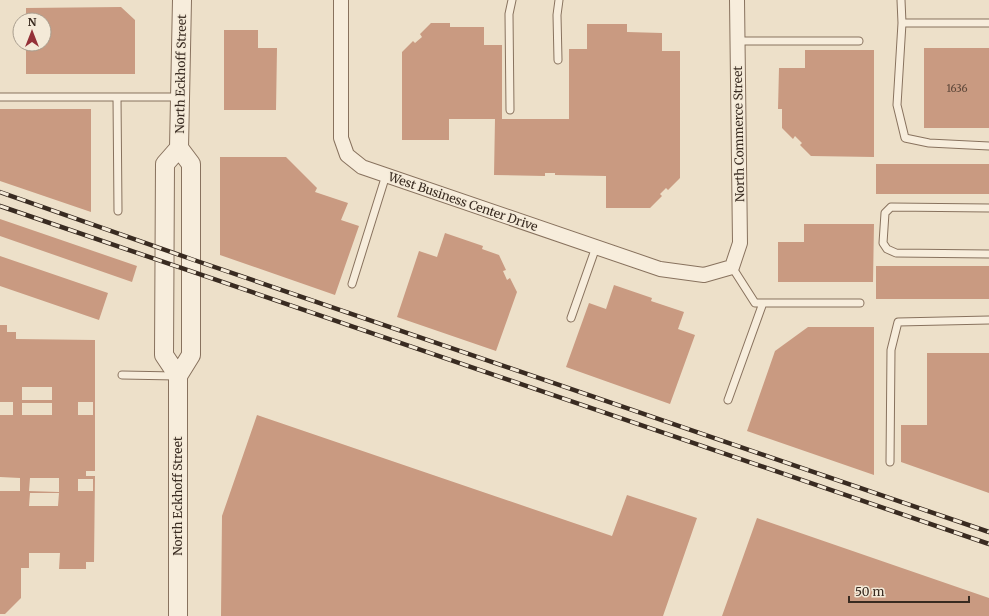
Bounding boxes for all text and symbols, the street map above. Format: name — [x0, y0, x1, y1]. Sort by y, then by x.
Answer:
north arrow — [12, 12, 52, 52]
street label: North Eckhoff Street — [172, 14, 189, 134]
text: N — [28, 15, 37, 29]
street label: North Commerce Street — [730, 66, 747, 202]
house number: 1636 — [946, 82, 968, 95]
street label: West Business Center Drive — [386, 169, 540, 234]
street label: North Eckhoff Street — [170, 436, 185, 556]
scale bar — [849, 578, 969, 604]
text: 50 m — [855, 584, 884, 599]

